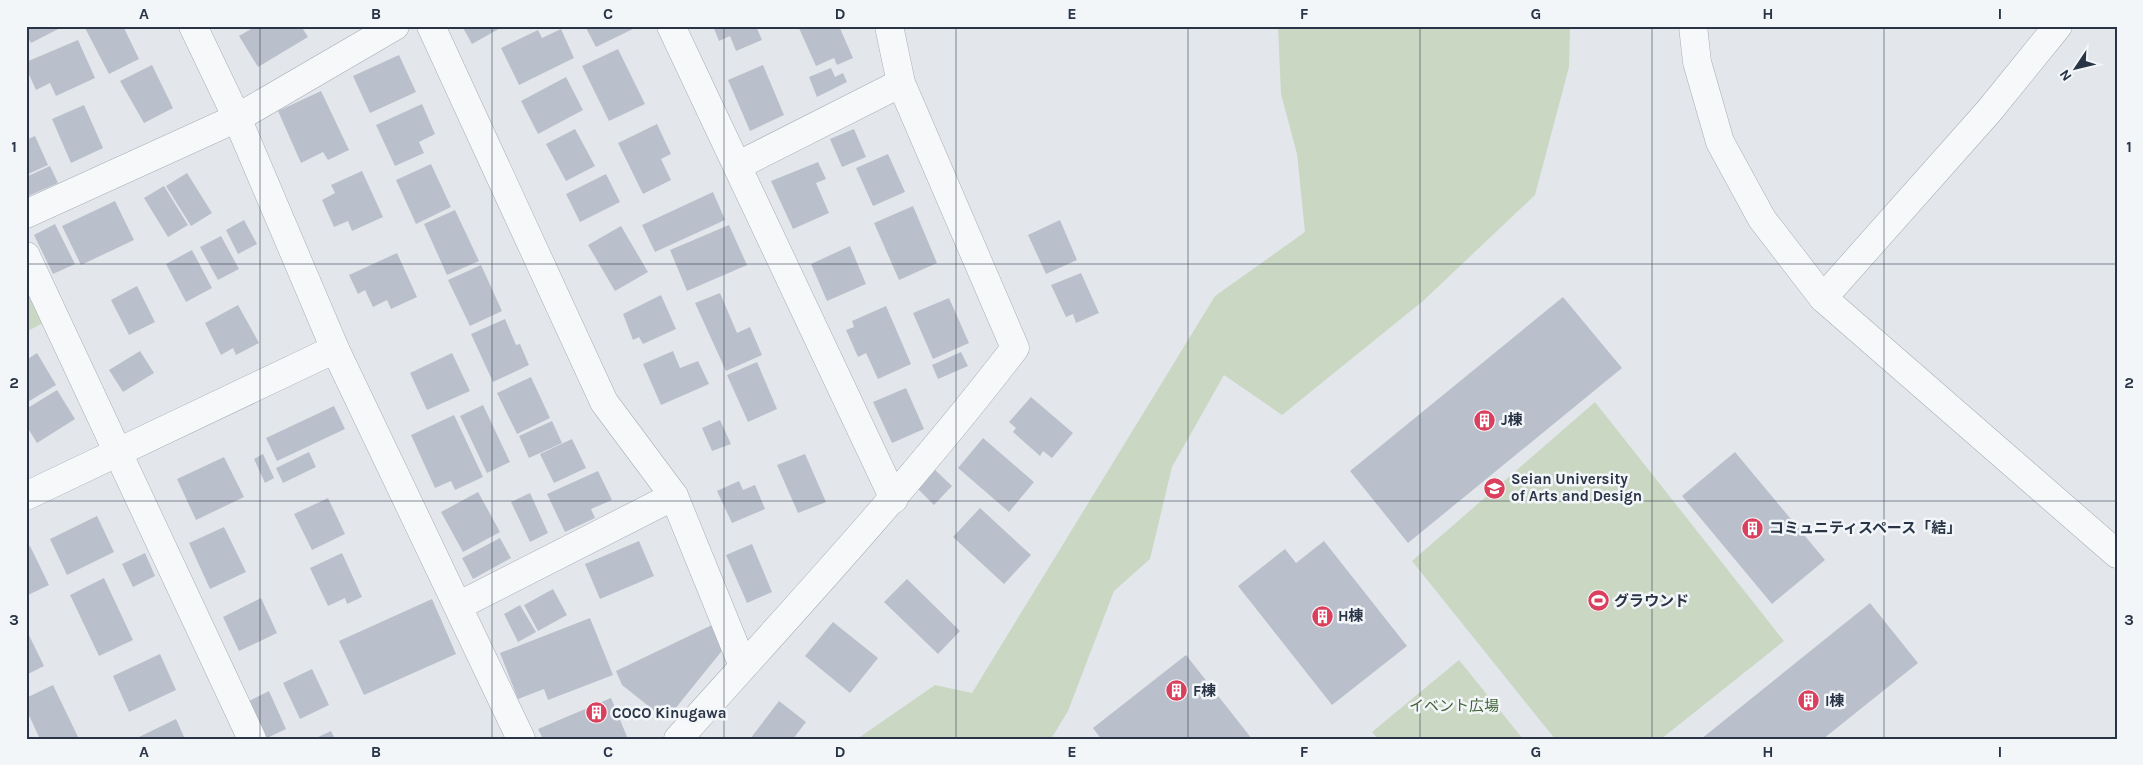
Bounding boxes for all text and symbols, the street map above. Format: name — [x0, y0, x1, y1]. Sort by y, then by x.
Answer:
text: A — [139, 4, 149, 23]
text: B — [371, 4, 381, 23]
text: C — [603, 4, 613, 23]
text: D — [835, 4, 846, 23]
text: E — [1067, 4, 1077, 23]
text: F — [1300, 4, 1309, 23]
text: G — [1531, 4, 1541, 23]
text: H — [1762, 4, 1774, 23]
text: I — [1998, 4, 2002, 23]
north arrow — [2050, 42, 2100, 92]
text: N — [2056, 66, 2076, 84]
text: 1 — [11, 137, 17, 156]
text: 1 — [2126, 137, 2132, 156]
text: 2 — [9, 373, 19, 392]
text: 2 — [2124, 373, 2134, 392]
building icon: J棟 — [1473, 408, 1497, 432]
place label: J棟 — [1501, 411, 1523, 429]
place label: Seian University of Arts and Design — [1511, 470, 1642, 505]
school or university icon: Seian University of Arts and Design — [1483, 476, 1507, 500]
building icon: コミュニティスペース「結」 — [1741, 516, 1765, 540]
place label: コミュニティスペース「結」 — [1769, 519, 1961, 537]
sports icon: グラウンド — [1586, 589, 1610, 613]
place label: グラウンド — [1614, 592, 1689, 610]
building icon: H棟 — [1310, 604, 1334, 628]
place label: H棟 — [1338, 607, 1364, 625]
text: 3 — [9, 610, 19, 629]
text: 3 — [2124, 610, 2134, 629]
building icon: F棟 — [1165, 679, 1189, 703]
place label: F棟 — [1193, 682, 1216, 700]
building icon: I棟 — [1797, 689, 1821, 713]
place label: I棟 — [1825, 692, 1845, 710]
park label: イベント広場 — [1409, 697, 1499, 715]
building icon: COCO Kinugawa — [584, 701, 608, 725]
place label: COCO Kinugawa — [612, 704, 726, 722]
text: A — [139, 742, 149, 761]
text: B — [371, 742, 381, 761]
text: C — [603, 742, 613, 761]
text: D — [835, 742, 846, 761]
text: E — [1067, 742, 1077, 761]
text: F — [1300, 742, 1309, 761]
text: G — [1531, 742, 1541, 761]
text: H — [1762, 742, 1774, 761]
text: I — [1998, 742, 2002, 761]

